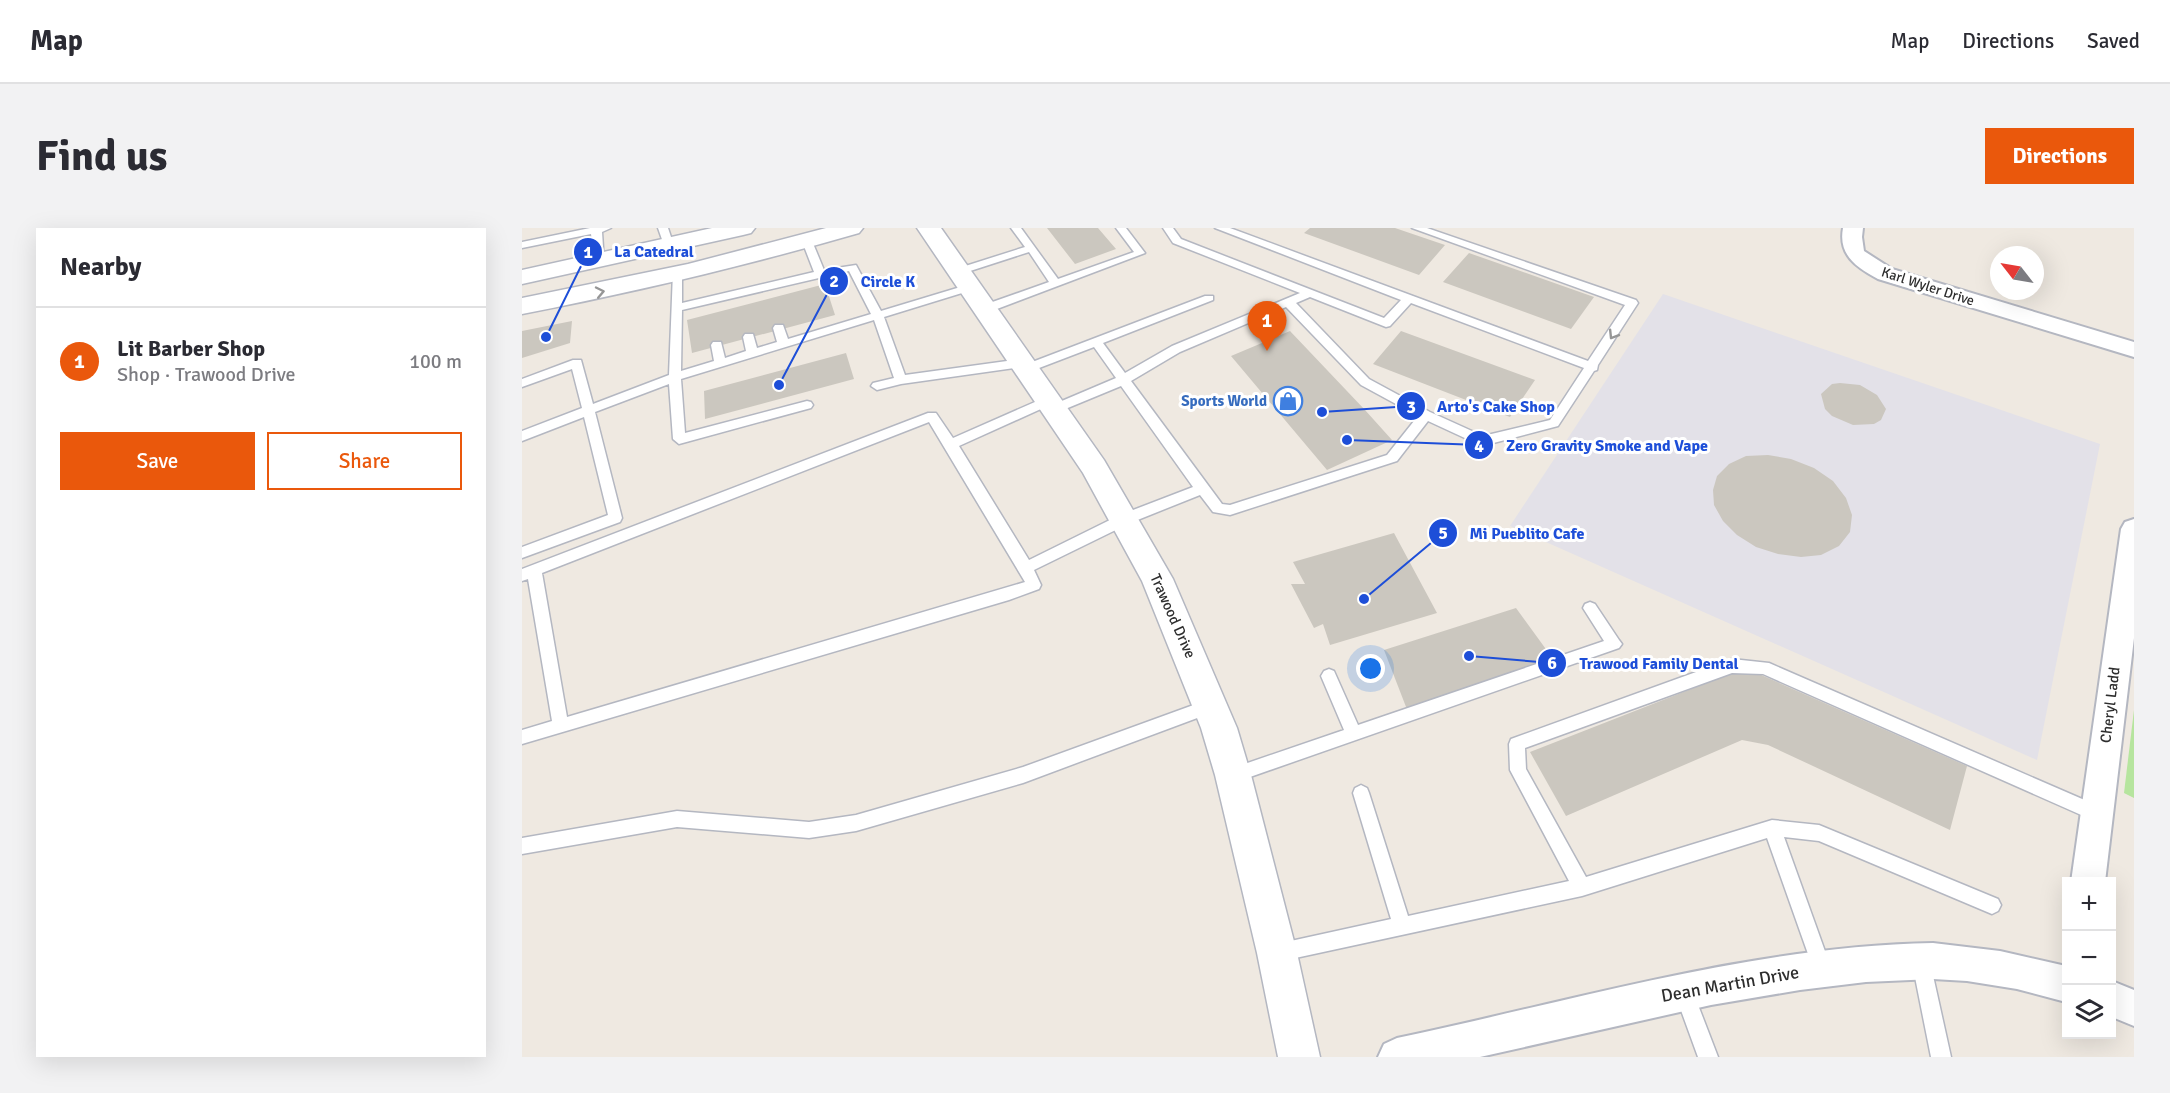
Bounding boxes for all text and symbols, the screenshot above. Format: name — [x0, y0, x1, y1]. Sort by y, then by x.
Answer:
text: Map — [30, 24, 83, 58]
text: Map — [1891, 28, 1929, 54]
text: Directions — [1962, 28, 2054, 54]
text: Saved — [2087, 28, 2140, 54]
button: Directions — [1985, 128, 2134, 184]
text: Find us — [36, 131, 167, 182]
callout: La Catedral — [573, 235, 706, 269]
text: 1 — [583, 241, 593, 263]
text: La Catedral — [614, 242, 694, 262]
north arrow — [1990, 246, 2044, 300]
text: Nearby — [60, 251, 141, 283]
street label: Karl Wyler Drive — [1879, 263, 1976, 310]
callout: Circle K — [819, 264, 928, 298]
text: 2 — [829, 270, 839, 292]
text: Circle K — [861, 272, 915, 292]
one-way arrow — [595, 286, 605, 299]
pin: 1 — [1248, 302, 1286, 351]
one-way arrow — [1608, 329, 1620, 339]
text: Lit Barber Shop — [117, 335, 265, 362]
text: 1 — [74, 349, 85, 374]
text: 100 m — [409, 349, 462, 374]
text: Shop · Trawood Drive — [117, 362, 296, 387]
shop icon: Sports World — [1272, 385, 1304, 417]
callout: Arto's Cake Shop — [1396, 389, 1567, 423]
place label: Sports World — [1181, 392, 1267, 410]
text: 3 — [1406, 396, 1416, 418]
text: Arto's Cake Shop — [1437, 397, 1555, 417]
callout: Zero Gravity Smoke and Vape — [1464, 428, 1720, 462]
button: Save — [60, 432, 255, 490]
button: Share — [267, 432, 462, 490]
text: 4 — [1474, 435, 1484, 457]
text: Zero Gravity Smoke and Vape — [1506, 436, 1708, 456]
callout: Mi Pueblito Cafe — [1428, 516, 1596, 550]
text: 5 — [1438, 522, 1448, 544]
text: Mi Pueblito Cafe — [1470, 524, 1585, 544]
street label: Trawood Drive — [1146, 571, 1200, 661]
callout: Trawood Family Dental — [1537, 646, 1751, 680]
text: 6 — [1547, 652, 1557, 674]
your location — [1356, 654, 1385, 683]
text: Trawood Family Dental — [1579, 654, 1739, 674]
street label: Cheryl Ladd — [2096, 666, 2124, 744]
map controls — [2062, 877, 2116, 1039]
button: + — [2062, 877, 2116, 931]
button: − — [2062, 931, 2116, 985]
street label: Dean Martin Drive — [1659, 961, 1801, 1007]
button: layers — [2062, 985, 2116, 1039]

